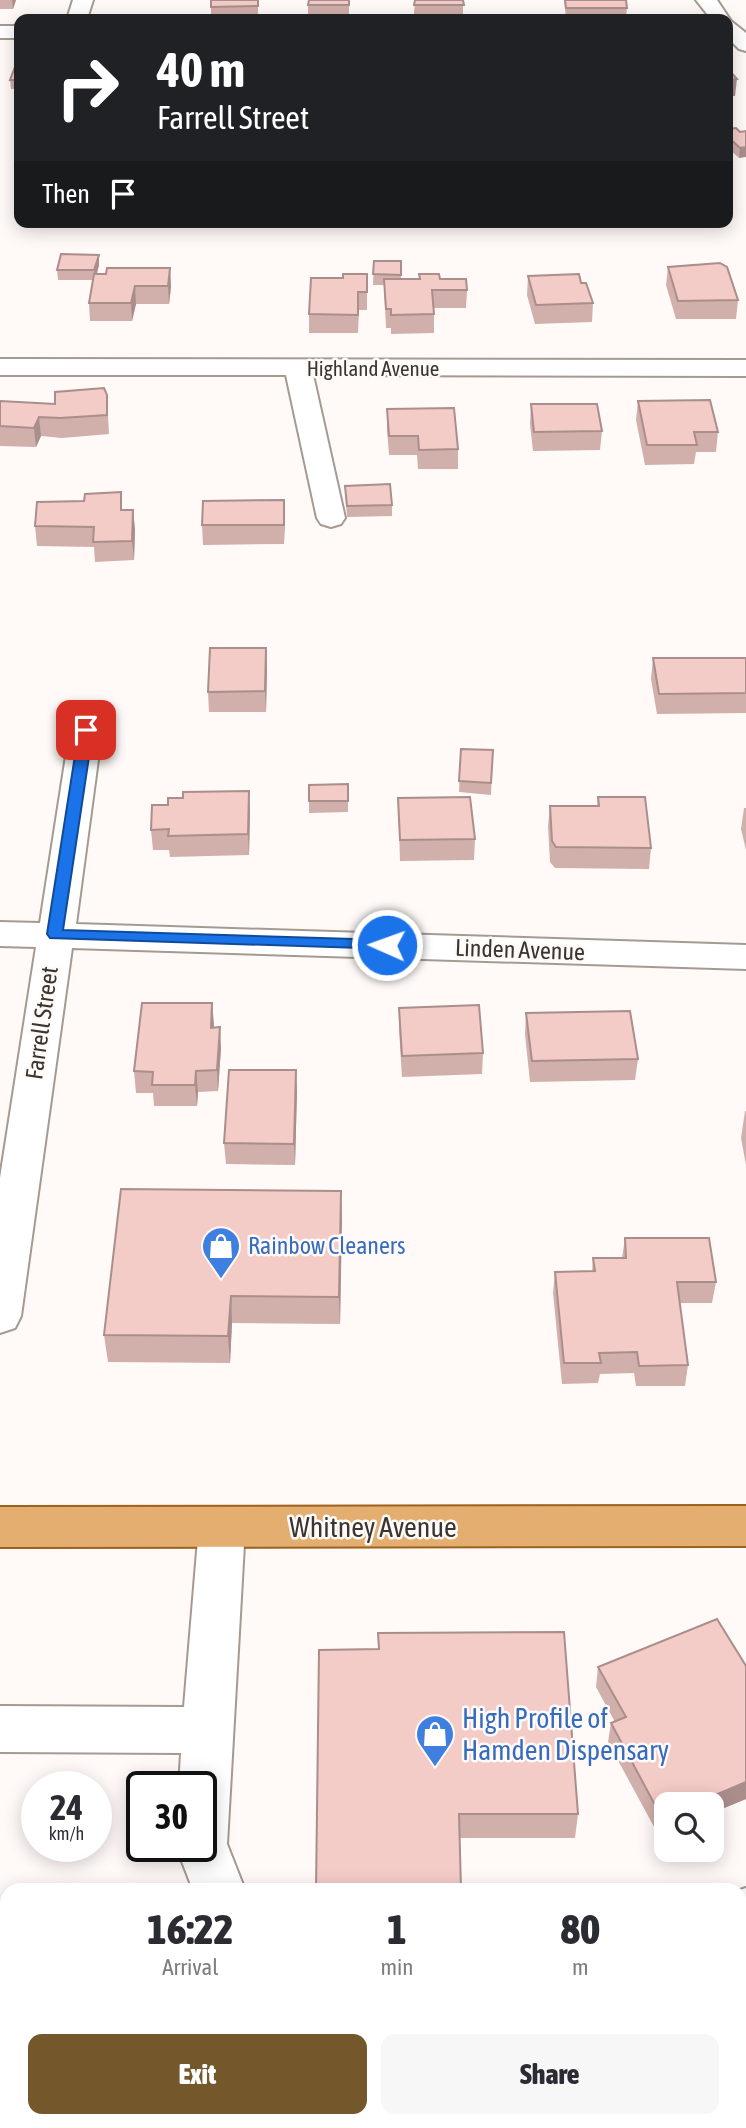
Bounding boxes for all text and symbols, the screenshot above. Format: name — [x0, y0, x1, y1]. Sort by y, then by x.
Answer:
text: 40 m — [157, 41, 245, 97]
icon: right — [42, 42, 133, 133]
text: Farrell Street — [157, 99, 309, 136]
icon: arrive — [104, 175, 142, 213]
text: Then — [42, 179, 90, 209]
street label: Highland Avenue — [307, 356, 439, 380]
pin — [56, 700, 116, 760]
icon: arrive — [67, 711, 105, 749]
position arrow — [350, 908, 424, 982]
street label: Linden Avenue — [455, 934, 585, 965]
street label: Farrell Street — [20, 964, 63, 1081]
shop icon: Rainbow Cleaners — [200, 1225, 242, 1280]
place label: Rainbow Cleaners — [248, 1232, 405, 1259]
street label: Whitney Avenue — [289, 1511, 457, 1543]
place label: High Profile of Hamden Dispensary — [462, 1702, 669, 1766]
shop icon: High Profile of Hamden Dispensary — [414, 1713, 456, 1768]
speed limit sign: 30 — [126, 1771, 217, 1862]
text: 24 — [50, 1787, 83, 1827]
map controls — [654, 1792, 724, 1862]
button: search — [654, 1792, 724, 1862]
text: km/h — [49, 1823, 84, 1844]
text: 16:22 — [147, 1905, 233, 1953]
text: 1 — [387, 1905, 407, 1953]
text: 80 — [561, 1905, 600, 1953]
text: Arrival — [162, 1954, 218, 1980]
text: min — [380, 1954, 413, 1980]
text: m — [572, 1954, 589, 1980]
button: Exit — [28, 2034, 367, 2114]
button: Share — [381, 2034, 719, 2114]

